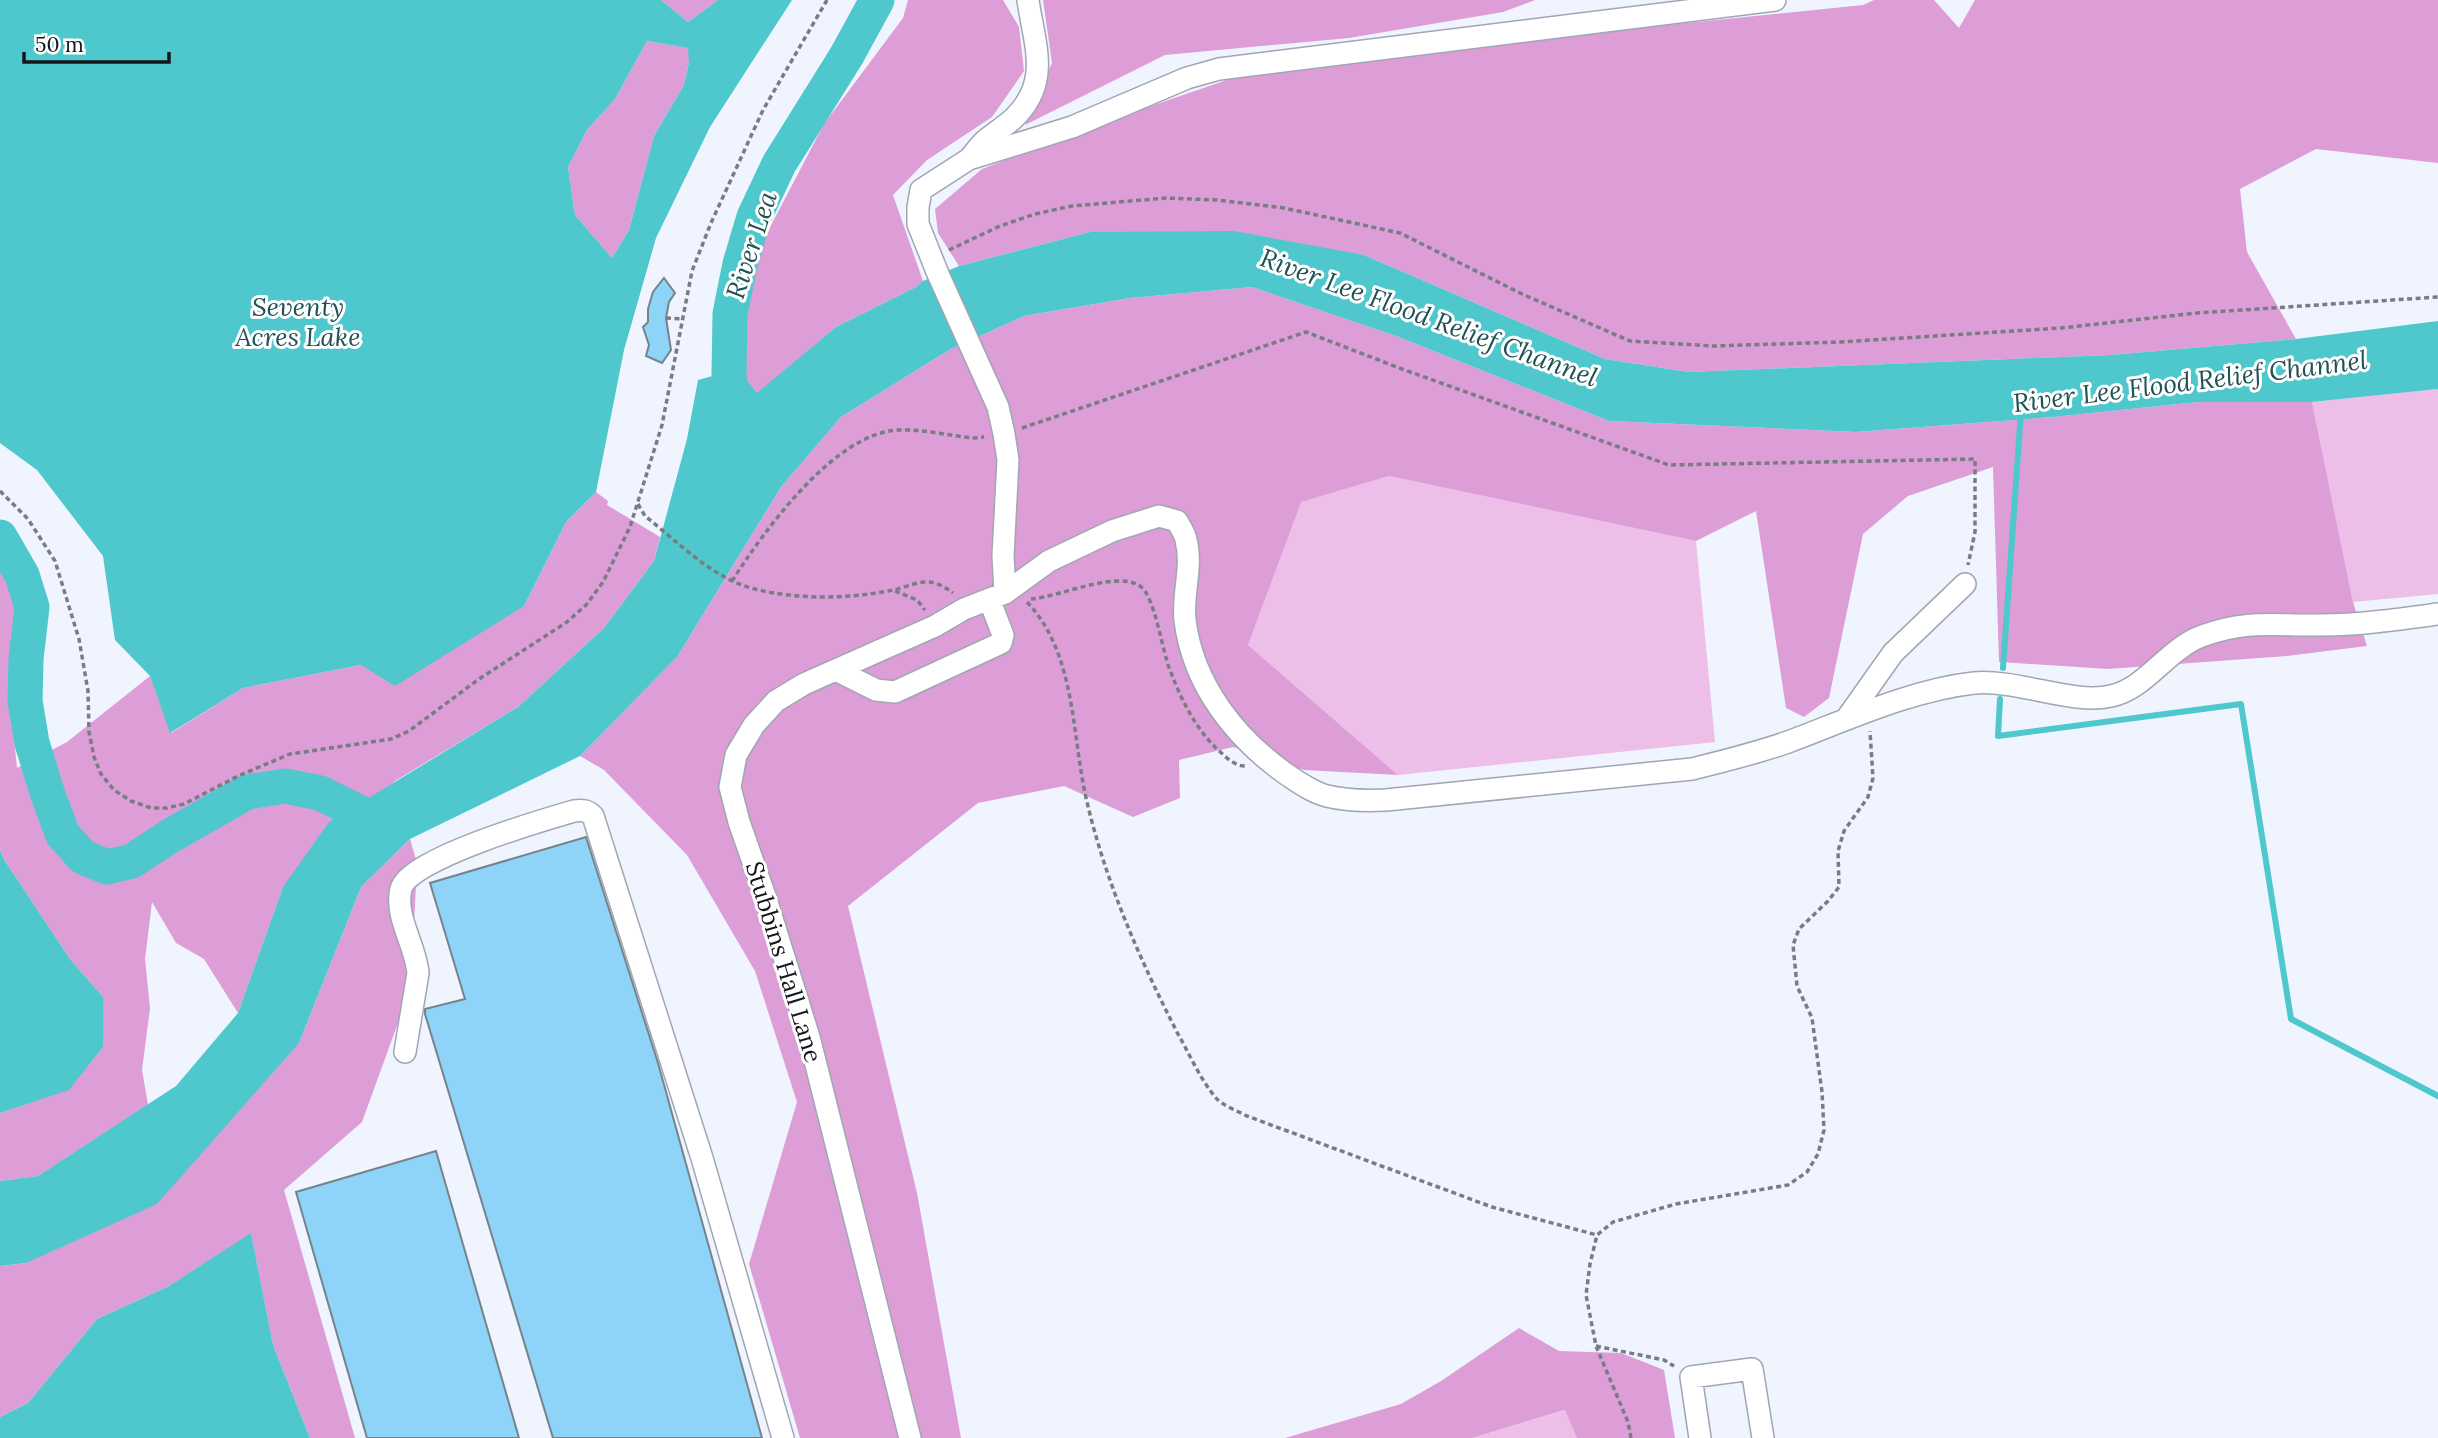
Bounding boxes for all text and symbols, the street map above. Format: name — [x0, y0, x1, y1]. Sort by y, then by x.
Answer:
scale bar — [24, 21, 170, 65]
text: 50 m — [35, 31, 84, 58]
water label: River Lea — [718, 186, 784, 303]
water label: River Lee Flood Relief Channel — [1256, 241, 1603, 394]
water label: Seventy Acres Lake — [234, 290, 361, 353]
water label: River Lee Flood Relief Channel — [2011, 343, 2370, 419]
street label: Stubbins Hall Lane — [739, 858, 829, 1066]

